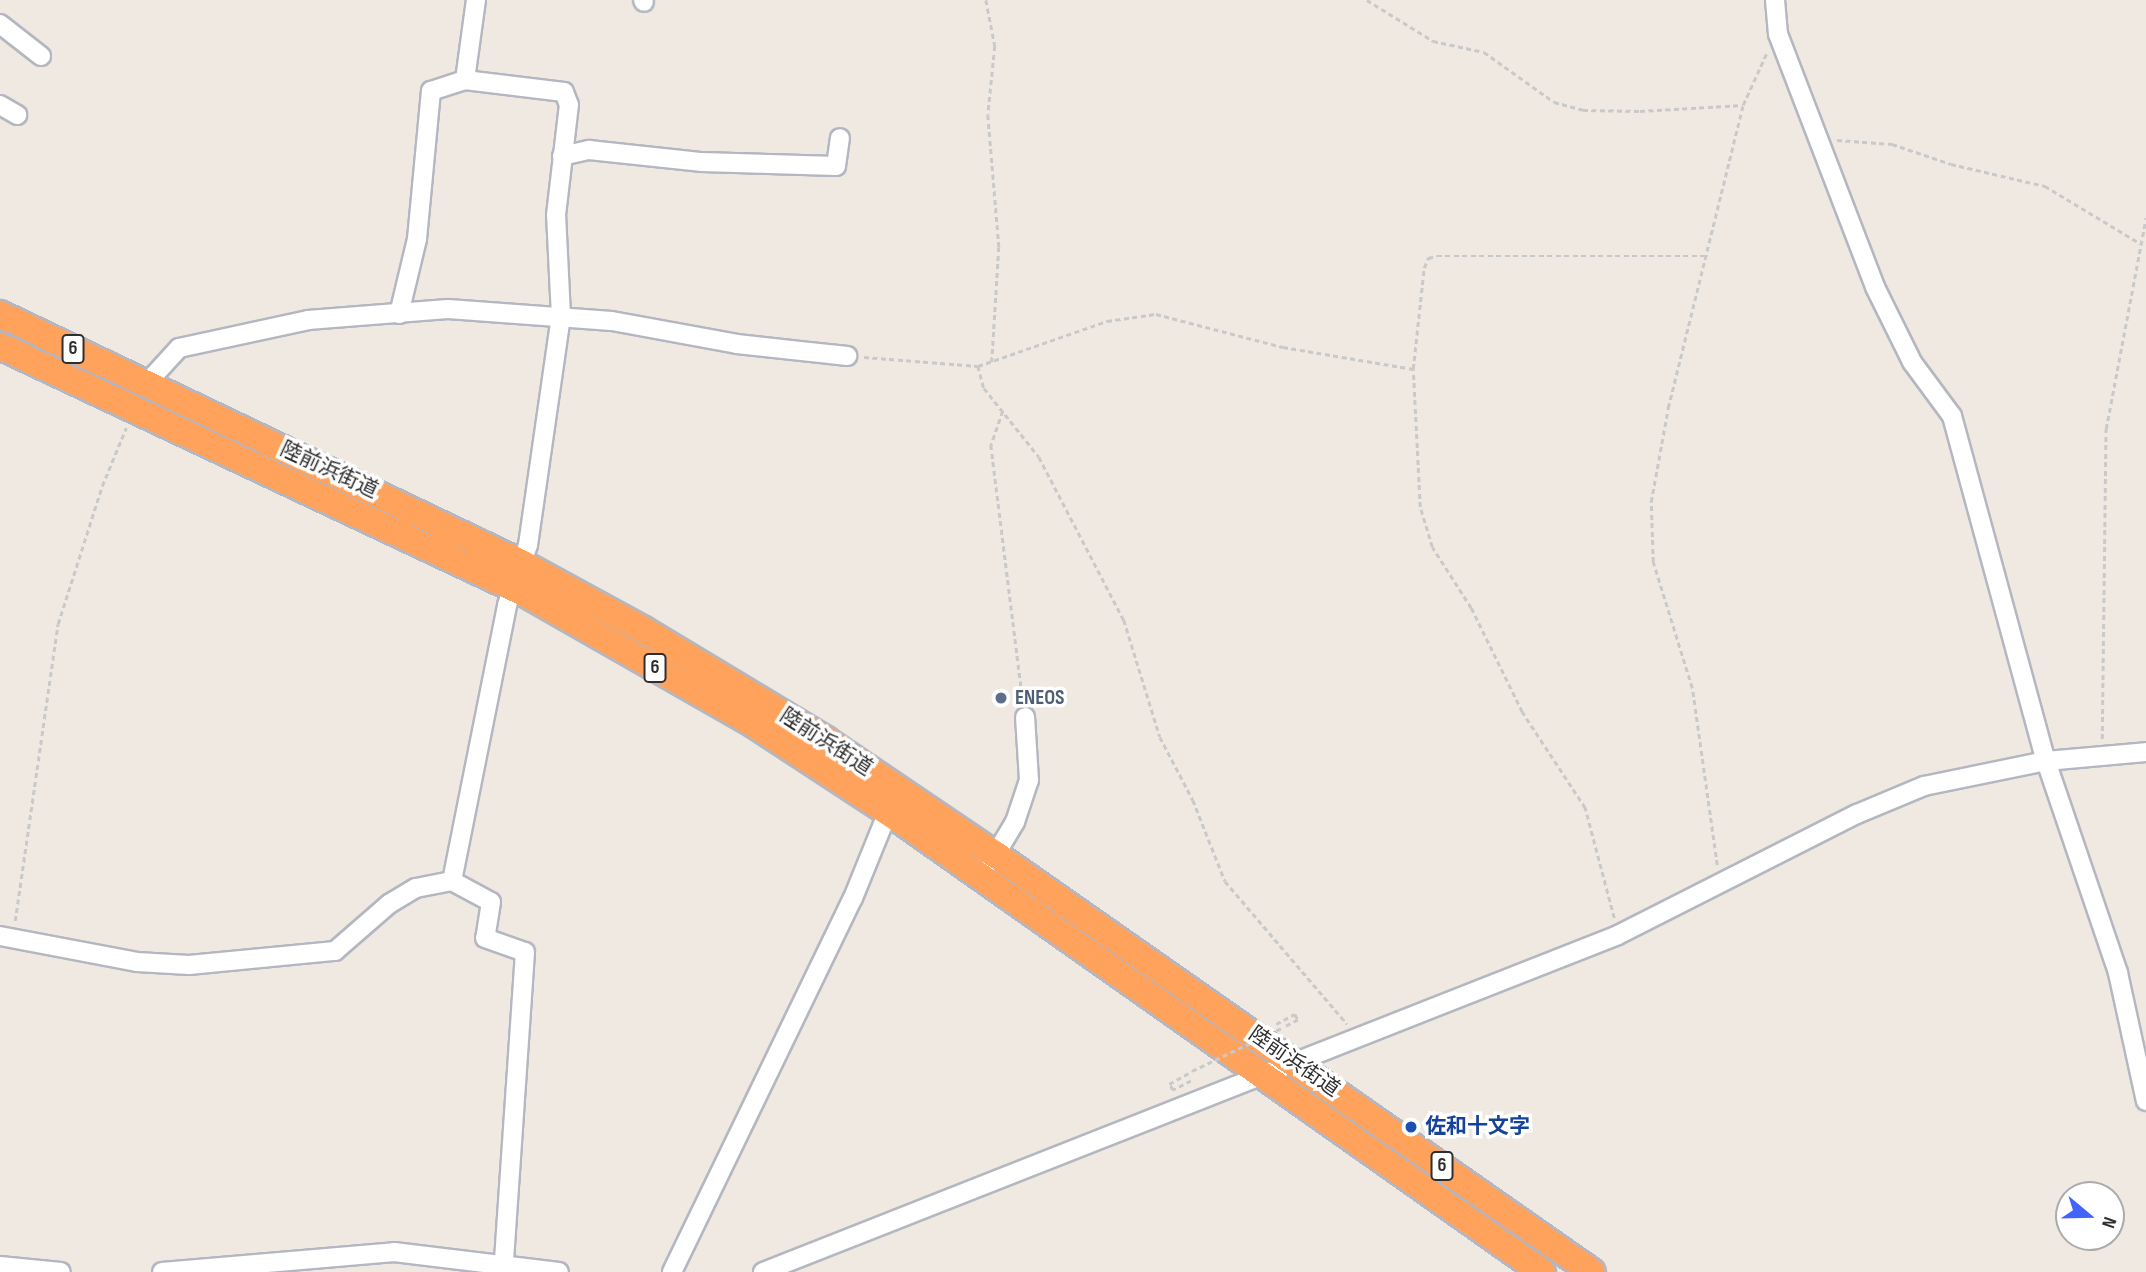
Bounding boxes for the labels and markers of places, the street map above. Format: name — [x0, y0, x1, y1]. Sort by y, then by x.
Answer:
place label: ENEOS — [1015, 685, 1064, 711]
marker: ENEOS — [993, 690, 1009, 706]
place label: 佐和十文字 — [1425, 1114, 1530, 1140]
marker: 佐和十文字 — [1403, 1119, 1419, 1135]

